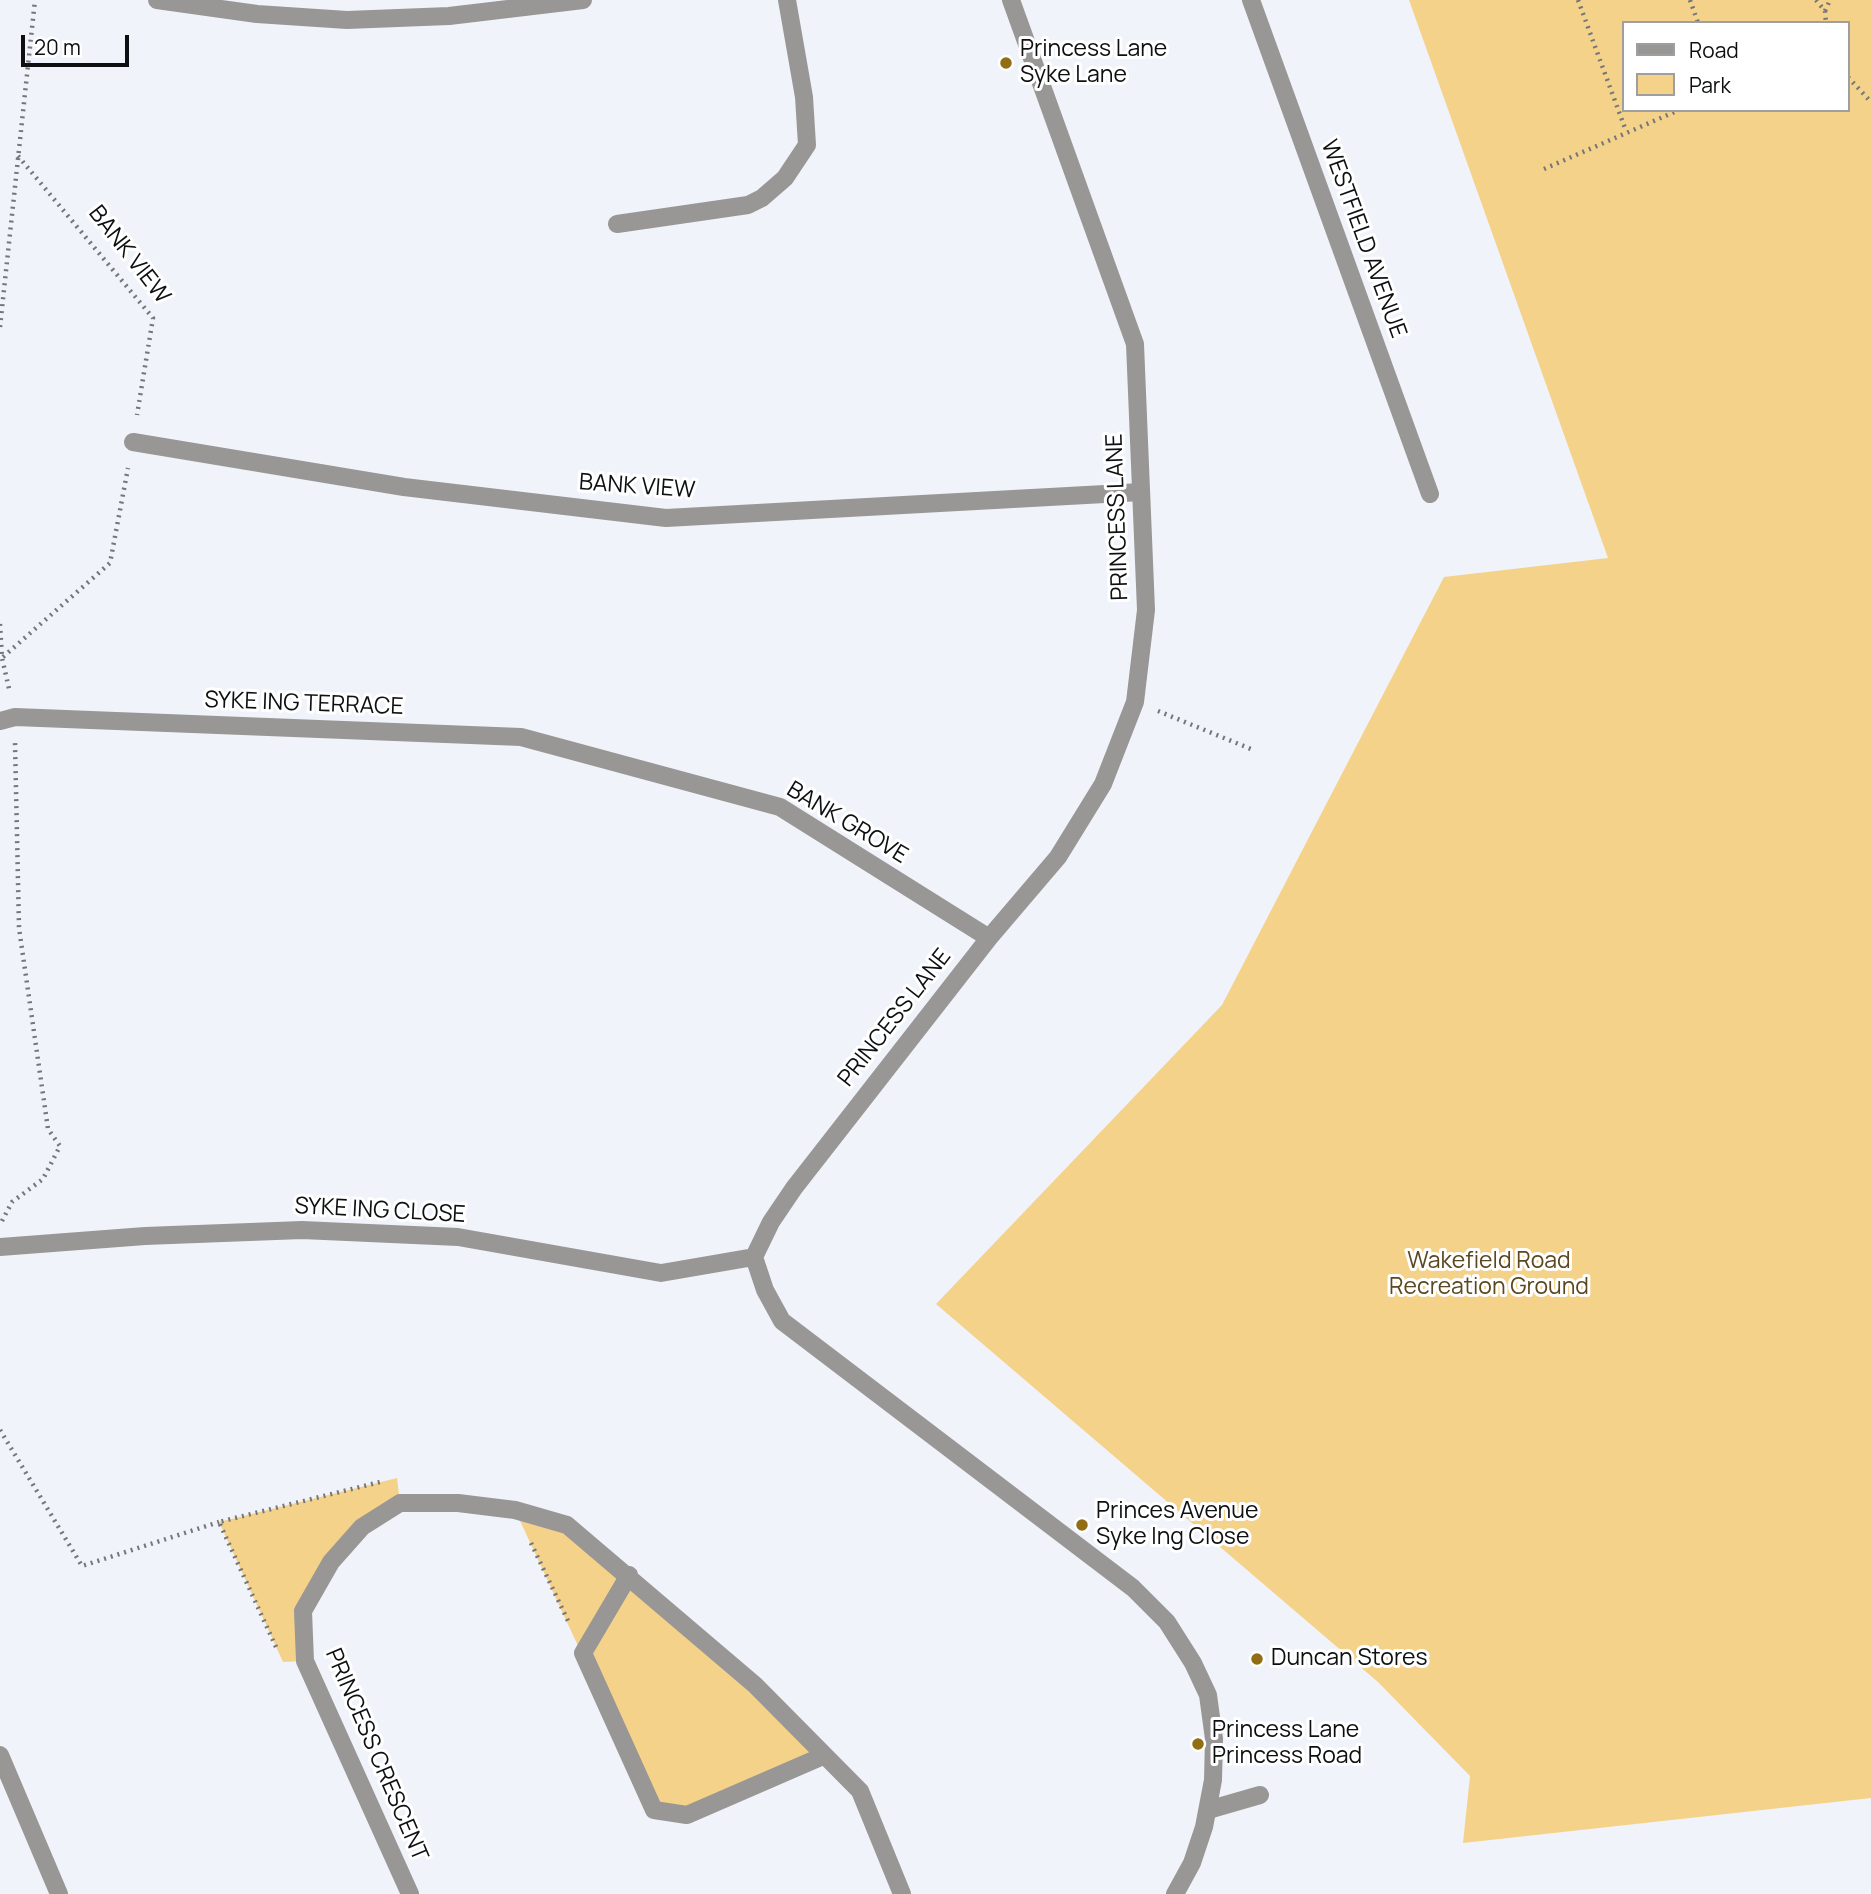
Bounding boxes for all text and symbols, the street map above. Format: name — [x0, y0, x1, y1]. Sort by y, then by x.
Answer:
scale bar — [24, 21, 133, 65]
legend — [1622, 21, 1850, 112]
text: 20 m — [34, 33, 81, 61]
place label: Princess Lane Syke Lane — [1020, 36, 1167, 90]
text: Road — [1689, 36, 1739, 64]
marker: Princess Lane Syke Lane — [998, 55, 1014, 71]
text: Park — [1689, 71, 1731, 99]
street label: WESTFIELD AVENUE — [1314, 136, 1412, 342]
street label: BANK VIEW — [82, 201, 176, 309]
street label: PRINCESS LANE — [1101, 433, 1135, 601]
street label: BANK VIEW — [578, 469, 696, 505]
street label: SYKE ING TERRACE — [204, 687, 404, 721]
street label: BANK GROVE — [781, 776, 913, 870]
street label: PRINCESS LANE — [833, 944, 957, 1092]
street label: SYKE ING CLOSE — [294, 1193, 466, 1229]
park label: Wakefield Road Recreation Ground — [1389, 1248, 1589, 1302]
place label: Princes Avenue Syke Ing Close — [1096, 1498, 1258, 1552]
marker: Princes Avenue Syke Ing Close — [1074, 1517, 1090, 1533]
street label: PRINCESS CRESCENT — [319, 1644, 433, 1866]
place label: Duncan Stores — [1271, 1645, 1427, 1673]
marker: Duncan Stores — [1249, 1651, 1265, 1667]
place label: Princess Lane Princess Road — [1212, 1717, 1362, 1771]
marker: Princess Lane Princess Road — [1190, 1736, 1206, 1752]

